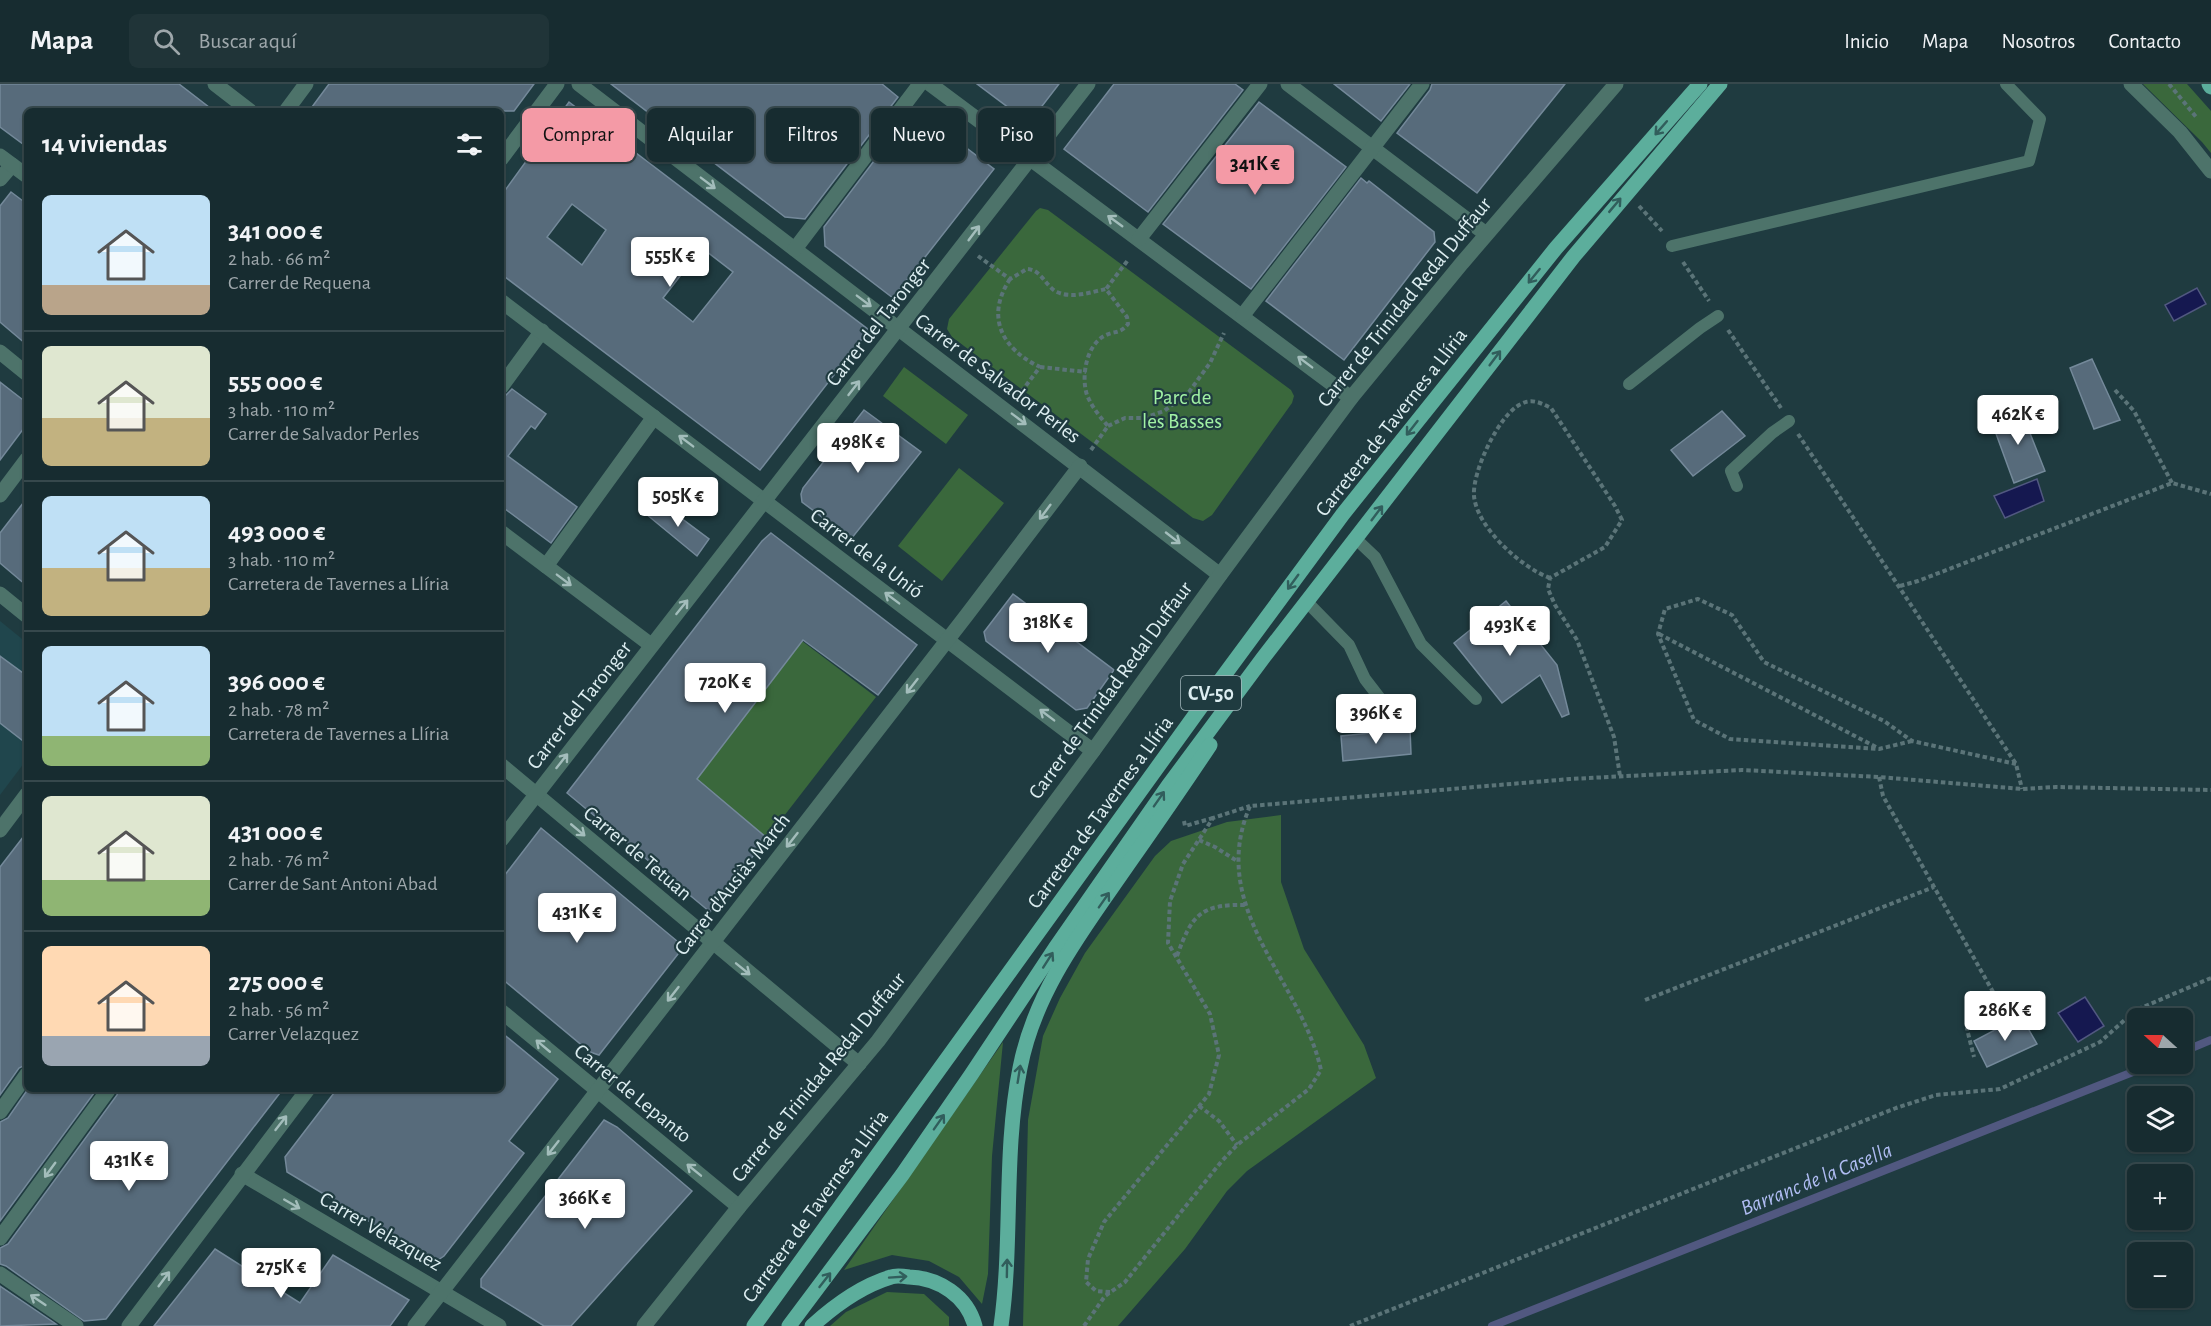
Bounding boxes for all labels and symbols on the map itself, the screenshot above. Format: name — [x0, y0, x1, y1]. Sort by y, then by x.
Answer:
one-way arrow — [1654, 120, 1668, 135]
pin: 341K € — [1206, 145, 1304, 196]
one-way arrow — [700, 177, 716, 190]
street label: Carrer de Trinidad Redal Duffaur — [1314, 193, 1495, 411]
one-way arrow — [1609, 197, 1622, 213]
one-way arrow — [1107, 215, 1123, 227]
one-way arrow — [967, 226, 980, 242]
pin: 555K € — [621, 237, 719, 288]
street label: Carrer del Taronger — [822, 254, 935, 390]
one-way arrow — [1527, 268, 1541, 283]
one-way arrow — [855, 295, 871, 308]
street label: Carrer de Salvador Perles — [911, 310, 1084, 447]
street label: Carretera de Tavernes a Llíria — [1312, 324, 1471, 520]
one-way arrow — [1488, 350, 1501, 366]
one-way arrow — [1297, 356, 1313, 369]
one-way arrow — [848, 380, 861, 396]
park label: Parc de les Basses — [1142, 387, 1222, 432]
pin: 462K € — [1969, 395, 2067, 446]
one-way arrow — [1011, 413, 1027, 426]
one-way arrow — [1405, 420, 1418, 436]
pin: 498K € — [809, 423, 907, 474]
one-way arrow — [679, 435, 695, 448]
pin: 505K € — [629, 477, 727, 528]
street label: Carrer de la Unió — [806, 504, 927, 602]
one-way arrow — [1038, 504, 1051, 520]
one-way arrow — [1370, 505, 1383, 521]
one-way arrow — [1165, 532, 1181, 545]
one-way arrow — [556, 573, 572, 586]
one-way arrow — [1287, 574, 1299, 590]
street label: Carrer de Trinidad Redal Duffaur — [1025, 578, 1196, 803]
one-way arrow — [884, 591, 900, 604]
one-way arrow — [675, 600, 689, 615]
pin: 318K € — [999, 603, 1097, 654]
pin: 493K € — [1461, 606, 1559, 657]
street label: Carrer del Taronger — [523, 637, 636, 773]
pin: 720K € — [676, 663, 774, 714]
road number: CV-50 — [1181, 676, 1241, 710]
one-way arrow — [905, 678, 918, 694]
pin: 396K € — [1327, 694, 1425, 745]
one-way arrow — [1039, 709, 1055, 722]
street label: Carretera de Tavernes a Llíria — [1024, 712, 1177, 912]
one-way arrow — [556, 753, 569, 769]
one-way arrow — [1153, 792, 1165, 808]
street label: Carrer de Tetuan — [580, 802, 696, 905]
street label: Carrer d'Ausiàs March — [671, 809, 794, 959]
one-way arrow — [570, 823, 586, 836]
one-way arrow — [786, 832, 799, 848]
one-way arrow — [1098, 892, 1110, 908]
pin: 431K € — [528, 893, 626, 944]
one-way arrow — [1041, 951, 1054, 968]
one-way arrow — [735, 962, 751, 975]
street label: Carrer de Trinidad Redal Duffaur — [728, 968, 909, 1186]
one-way arrow — [666, 986, 679, 1002]
pin: 286K € — [1956, 991, 2054, 1042]
north arrow — [2127, 1008, 2193, 1074]
one-way arrow — [535, 1040, 551, 1053]
street label: Carrer de Lepanto — [570, 1040, 695, 1147]
one-way arrow — [1014, 1064, 1025, 1084]
street label: Carretera de Tavernes a Llíria — [739, 1106, 892, 1306]
one-way arrow — [933, 1114, 945, 1130]
one-way arrow — [275, 1116, 288, 1132]
water label: Barranc de la Casella — [1738, 1139, 1895, 1219]
one-way arrow — [546, 1140, 559, 1156]
pin: 431K € — [80, 1141, 178, 1192]
one-way arrow — [44, 1162, 56, 1178]
one-way arrow — [686, 1163, 702, 1176]
pin: 366K € — [536, 1179, 634, 1230]
street label: Carrer Velazquez — [316, 1188, 446, 1275]
one-way arrow — [283, 1198, 300, 1210]
pin: 275K € — [232, 1248, 330, 1299]
one-way arrow — [1001, 1258, 1013, 1278]
one-way arrow — [158, 1272, 170, 1288]
one-way arrow — [819, 1272, 832, 1288]
one-way arrow — [888, 1272, 907, 1283]
one-way arrow — [30, 1294, 47, 1306]

